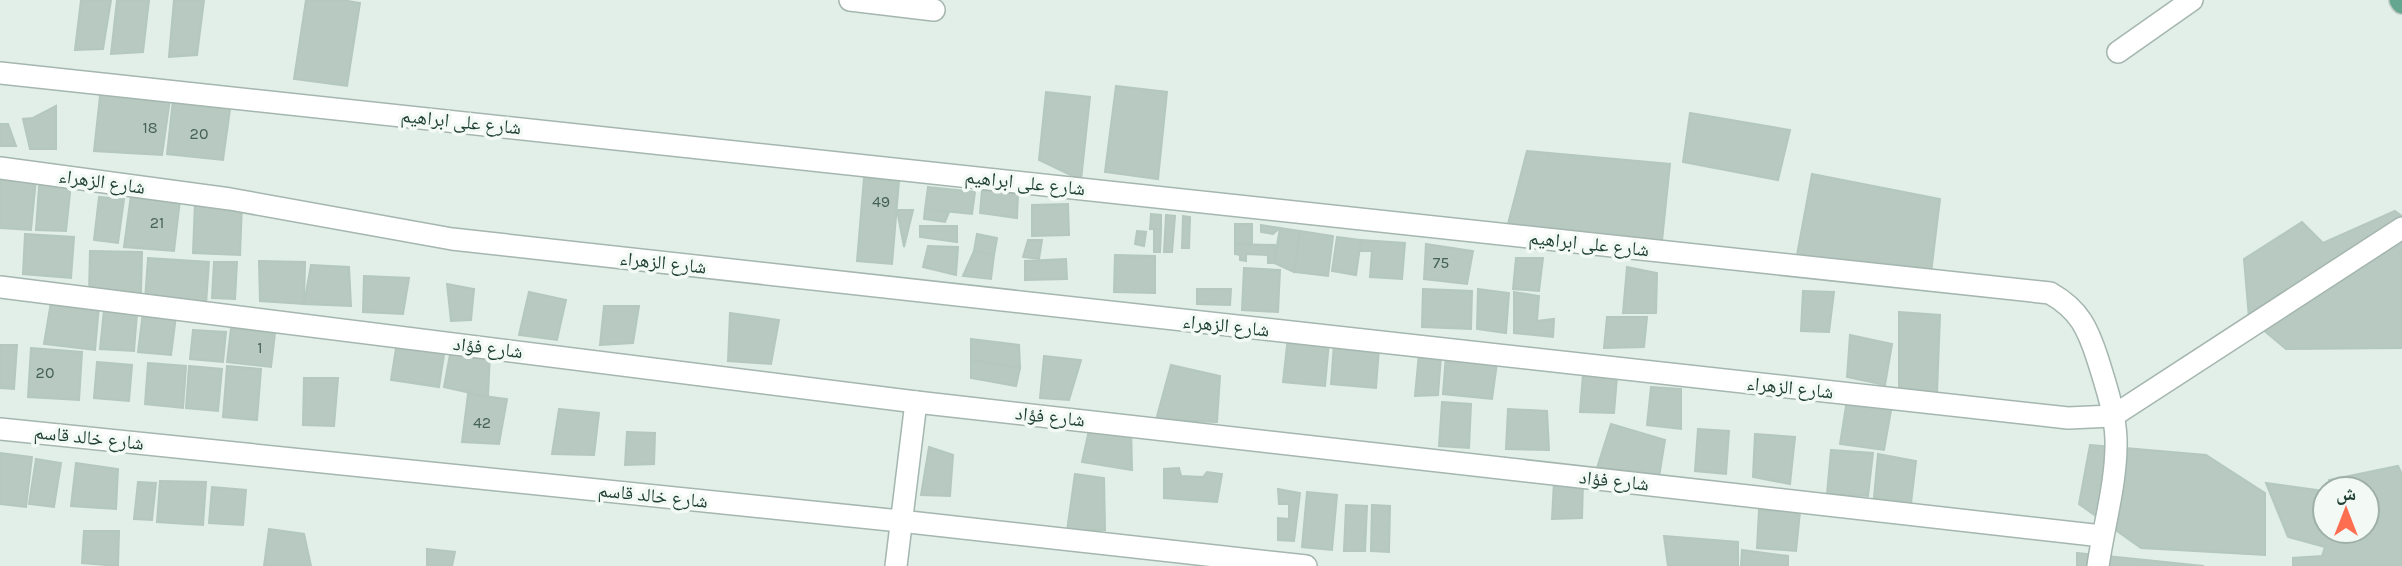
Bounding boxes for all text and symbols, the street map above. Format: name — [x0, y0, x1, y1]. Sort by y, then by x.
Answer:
street label: شارع على ابراهيم — [400, 105, 522, 140]
house number: 18 — [142, 118, 158, 137]
house number: 20 — [190, 124, 208, 143]
street label: شارع الزهراء — [57, 165, 147, 199]
street label: شارع على ابراهيم — [964, 166, 1086, 201]
house number: 49 — [872, 192, 890, 211]
house number: 21 — [150, 213, 164, 232]
street label: شارع على ابراهيم — [1528, 227, 1650, 262]
street label: شارع الزهراء — [619, 248, 707, 278]
house number: 75 — [1433, 253, 1449, 272]
street label: شارع الزهراء — [1182, 311, 1270, 341]
street label: شارع فؤاد — [452, 333, 524, 363]
house number: 1 — [257, 338, 263, 357]
house number: 20 — [36, 363, 54, 382]
street label: شارع الزهراء — [1746, 373, 1834, 403]
street label: شارع فؤاد — [1014, 402, 1086, 432]
house number: 42 — [473, 413, 491, 432]
street label: شارع خالد قاسم — [33, 421, 145, 456]
street label: شارع فؤاد — [1578, 466, 1650, 496]
north arrow — [2311, 475, 2381, 545]
street label: شارع خالد قاسم — [597, 479, 709, 514]
text: ش — [2336, 483, 2356, 505]

